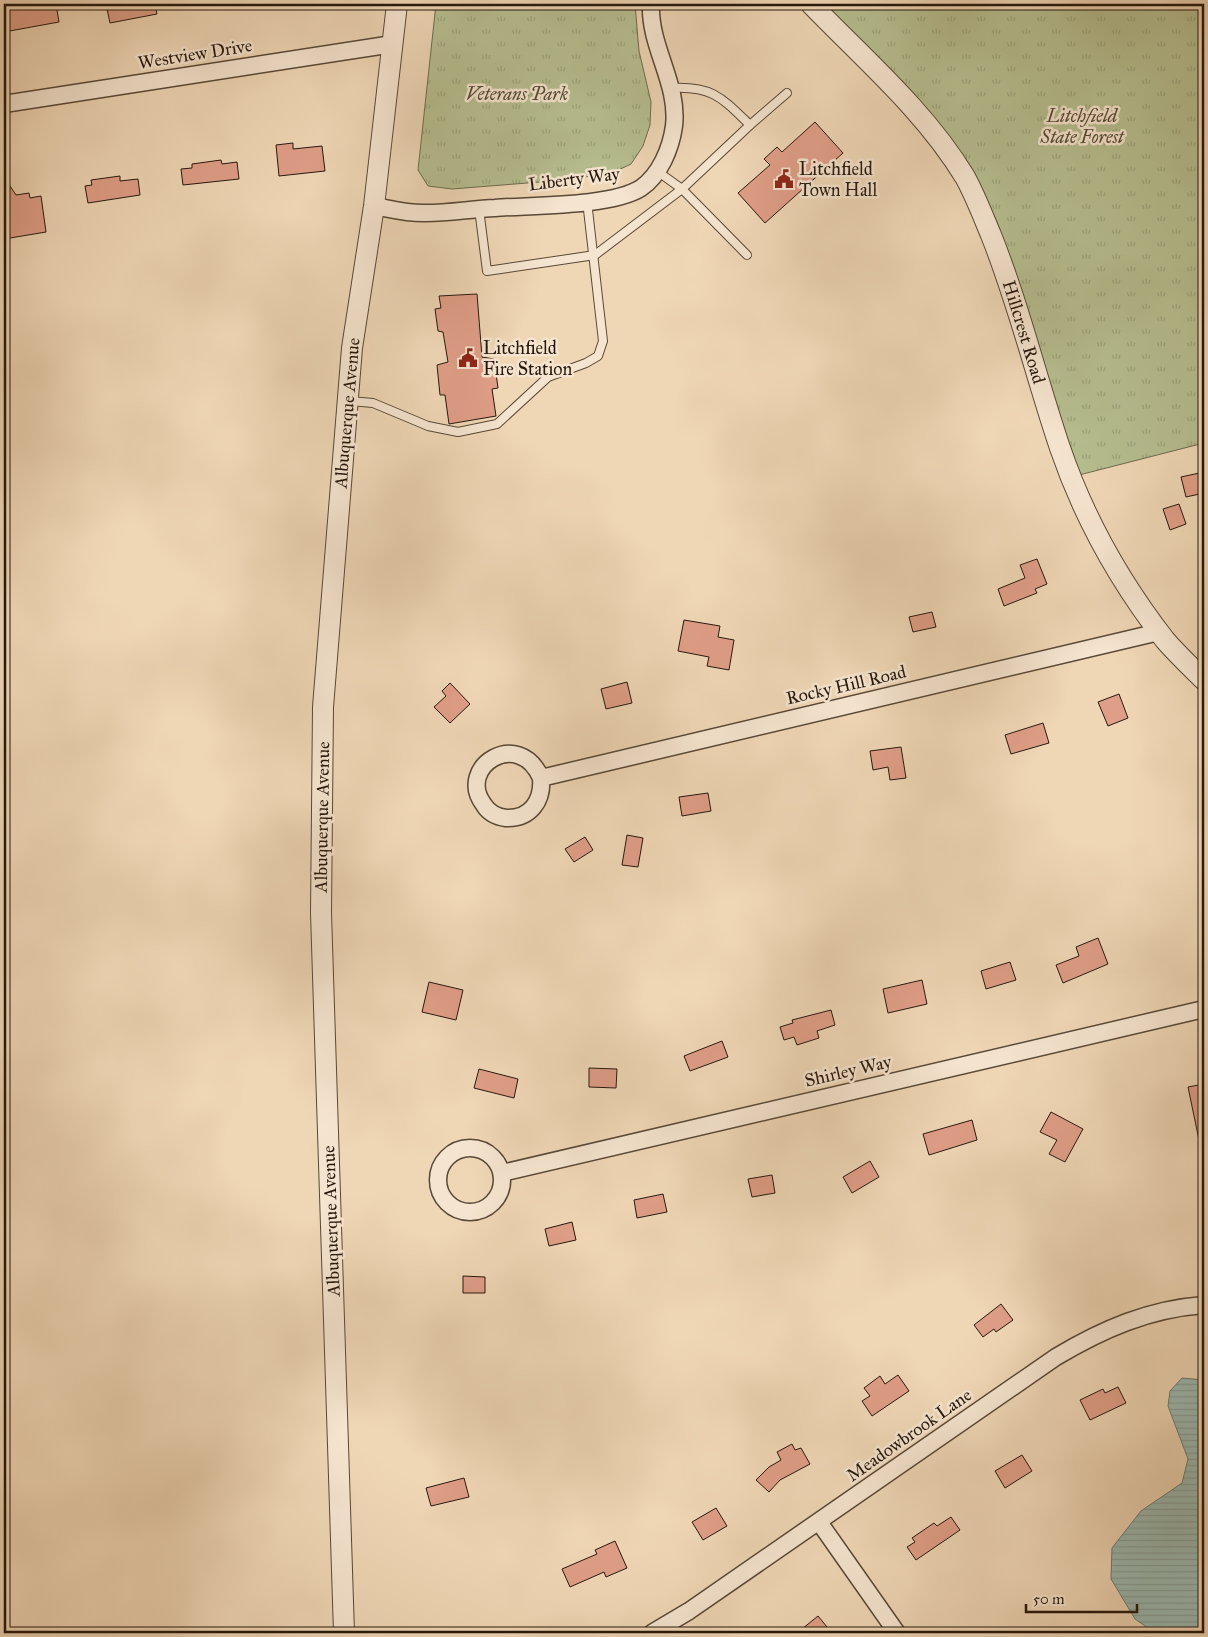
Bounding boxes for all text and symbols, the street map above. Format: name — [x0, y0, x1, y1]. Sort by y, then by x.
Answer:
street label: Westview Drive — [136, 34, 254, 74]
park label: Veterans Park — [466, 83, 568, 105]
park label: Litchfield State Forest — [1040, 105, 1125, 148]
place label: Litchfield Town Hall — [799, 158, 877, 201]
street label: Liberty Way — [527, 162, 621, 196]
public building icon: Litchfield Town Hall — [773, 168, 795, 190]
street label: Hillcrest Road — [998, 278, 1050, 386]
street label: Albuquerque Avenue — [329, 337, 366, 490]
place label: Litchfield Fire Station — [483, 337, 572, 380]
public building icon: Litchfield Fire Station — [457, 347, 479, 369]
street label: Rocky Hill Road — [784, 661, 908, 709]
street label: Albuquerque Avenue — [310, 741, 335, 894]
street label: Shirley Way — [802, 1050, 894, 1092]
street label: Albuquerque Avenue — [317, 1145, 346, 1298]
street label: Meadowbrook Lane — [842, 1384, 976, 1486]
scale bar — [1026, 1582, 1137, 1614]
text: 50 m — [1033, 1590, 1065, 1608]

